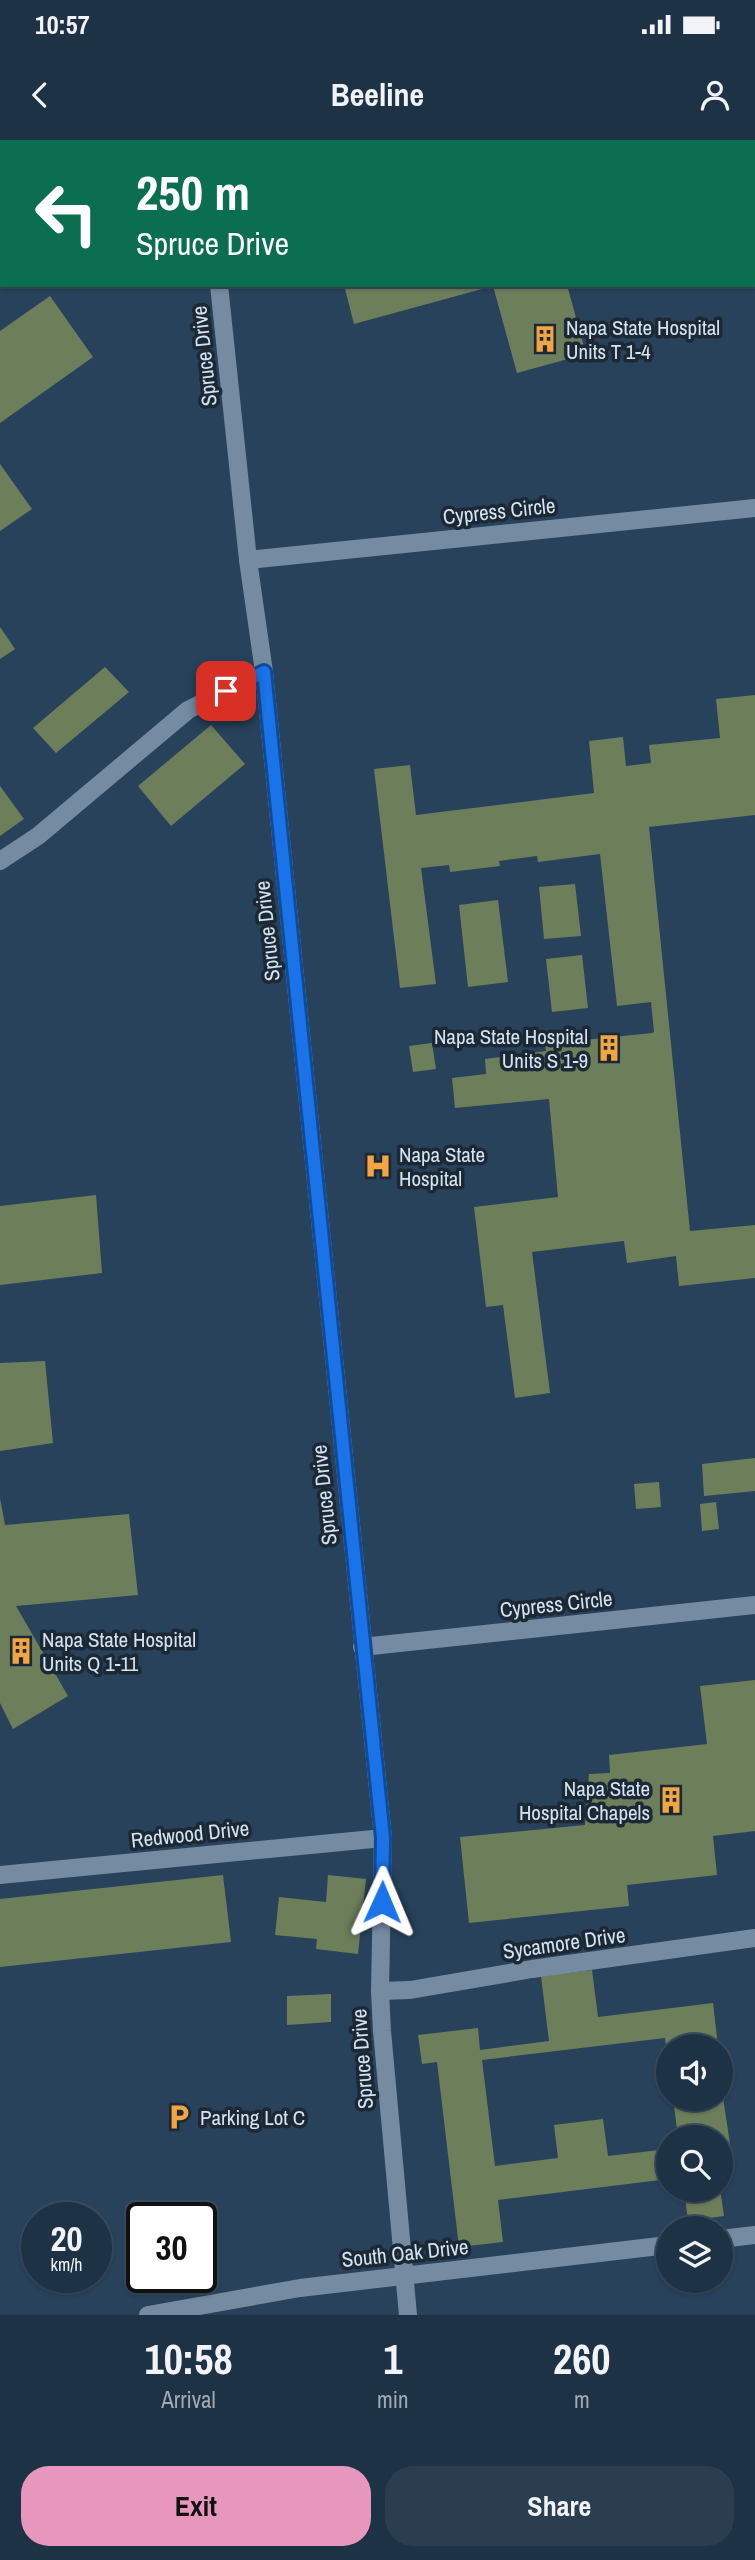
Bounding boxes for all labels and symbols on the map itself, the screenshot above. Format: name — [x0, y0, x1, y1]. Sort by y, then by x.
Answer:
street label: Spruce Drive — [184, 305, 224, 407]
place label: Napa State Hospital Units T 1-4 — [566, 313, 720, 366]
building icon: Napa State Hospital Units T 1-4 — [530, 324, 560, 354]
street label: Cypress Circle — [441, 491, 557, 531]
pin — [196, 661, 256, 721]
street label: Spruce Drive — [247, 880, 287, 982]
place label: Napa State Hospital Units S 1-9 — [434, 1022, 588, 1075]
building icon: Napa State Hospital Units S 1-9 — [594, 1033, 624, 1063]
place label: Napa State Hospital — [399, 1140, 485, 1193]
hospital icon: Napa State Hospital — [363, 1151, 393, 1181]
street label: Spruce Drive — [304, 1444, 344, 1546]
street label: Cypress Circle — [498, 1584, 614, 1624]
place label: Napa State Hospital Units Q 1-11 — [42, 1625, 196, 1678]
building icon: Napa State Hospital Units Q 1-11 — [6, 1636, 36, 1666]
place label: Napa State Hospital Chapels — [519, 1774, 650, 1827]
building icon: Napa State Hospital Chapels — [656, 1785, 686, 1815]
street label: Redwood Drive — [129, 1813, 251, 1855]
position arrow — [345, 1865, 419, 1939]
street label: Sycamore Drive — [501, 1920, 627, 1966]
street label: Spruce Drive — [344, 2008, 380, 2110]
parking icon: Parking Lot C — [164, 2102, 194, 2132]
place label: Parking Lot C — [200, 2103, 305, 2132]
speed limit sign: 30 — [126, 2202, 217, 2293]
street label: South Oak Drive — [340, 2232, 470, 2274]

